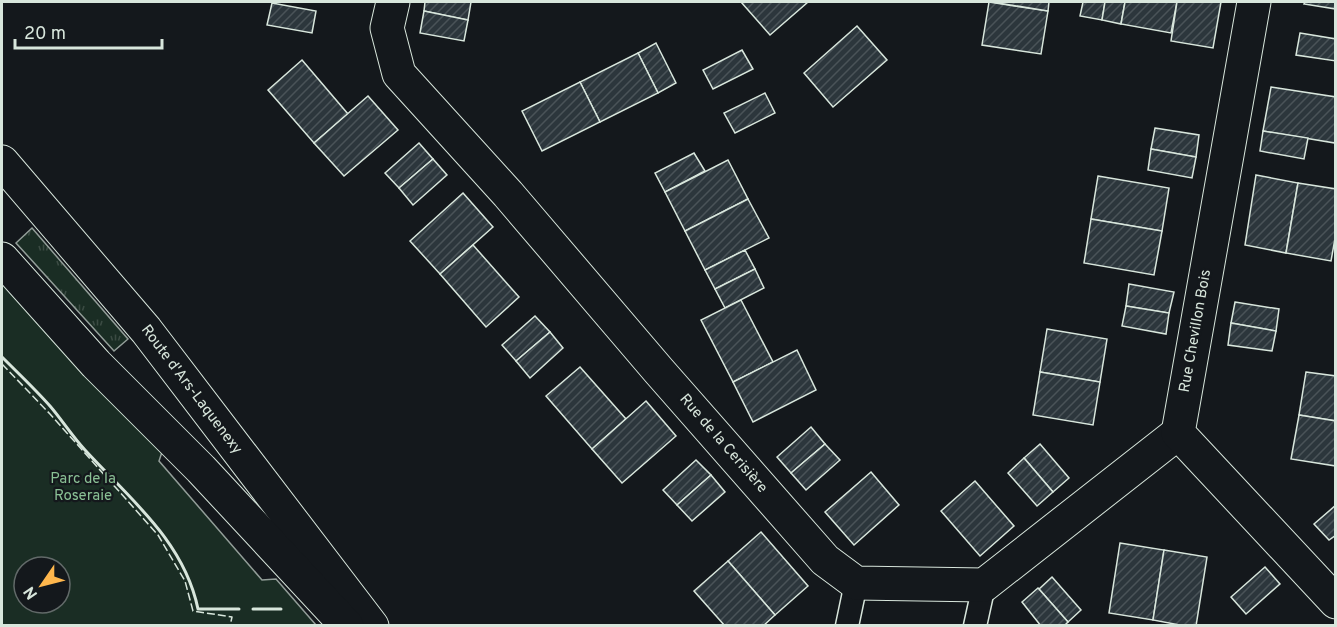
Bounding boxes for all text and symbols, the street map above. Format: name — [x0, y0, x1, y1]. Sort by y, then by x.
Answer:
scale bar — [15, 12, 162, 50]
text: 20 m — [24, 23, 66, 46]
street label: Rue Chevillon Bois — [1176, 268, 1216, 394]
street label: Route d'Ars-Laquenexy — [136, 322, 246, 459]
street label: Rue de la Cerisière — [675, 391, 771, 497]
park label: Parc de la Roseraie — [50, 470, 116, 506]
north arrow — [12, 555, 72, 615]
text: N — [20, 582, 43, 603]

